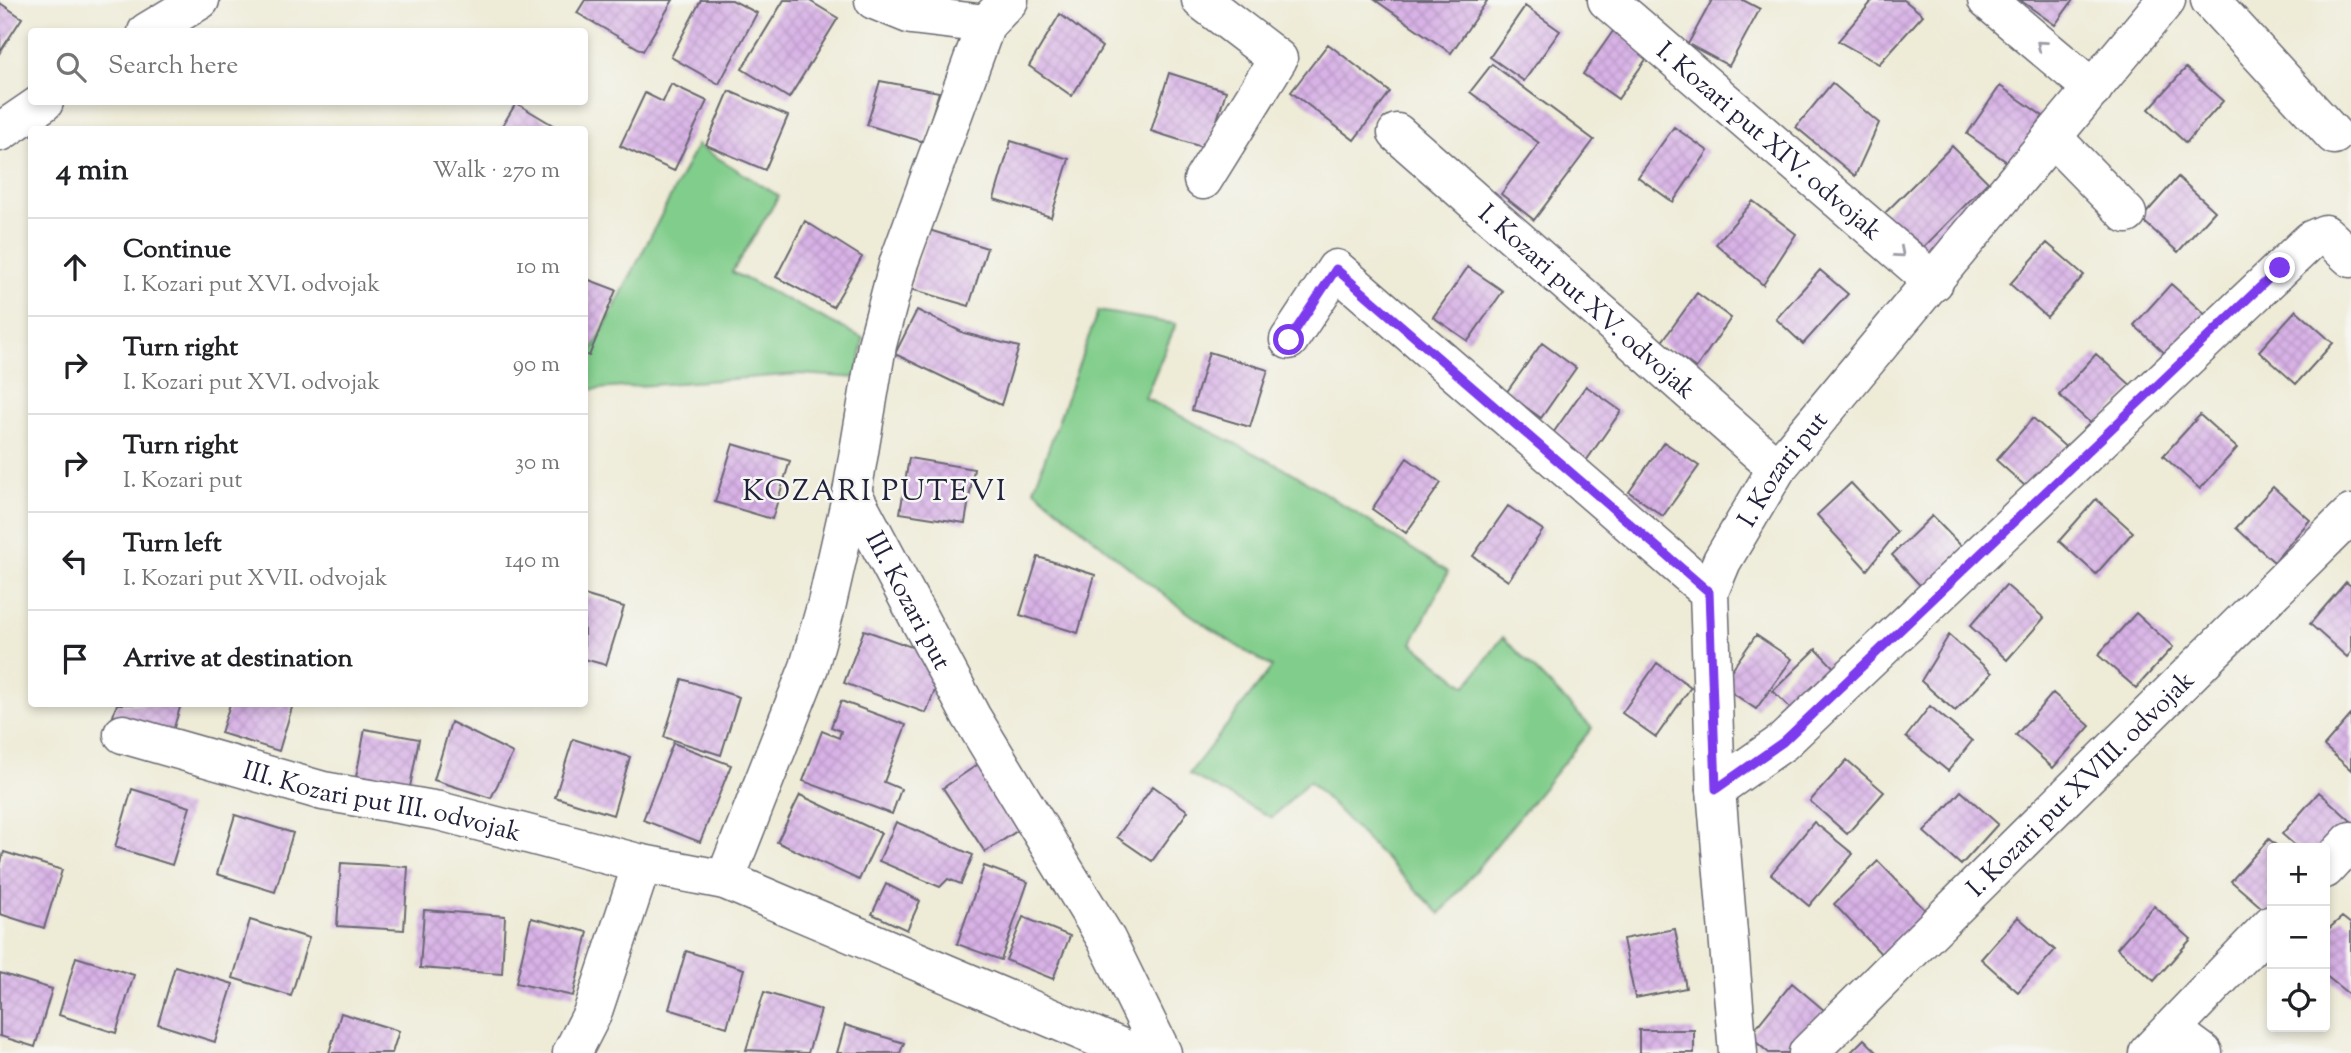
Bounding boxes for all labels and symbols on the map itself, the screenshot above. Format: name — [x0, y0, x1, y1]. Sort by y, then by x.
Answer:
street label: I. Kozari put XIV. odvojak — [1647, 34, 1889, 250]
one-way arrow — [2036, 41, 2049, 53]
street label: I. Kozari put XV. odvojak — [1469, 197, 1703, 409]
one-way arrow — [1891, 245, 1904, 257]
route end — [2264, 252, 2295, 283]
route start — [1273, 324, 1304, 355]
street label: I. Kozari put — [1730, 404, 1838, 535]
district label: KOZARI PUTEVI — [742, 471, 1008, 514]
street label: III. Kozari put — [855, 525, 959, 677]
street label: I. Kozari put XVIII. odvojak — [1959, 663, 2204, 907]
street label: III. Kozari put III. odvojak — [238, 753, 525, 853]

